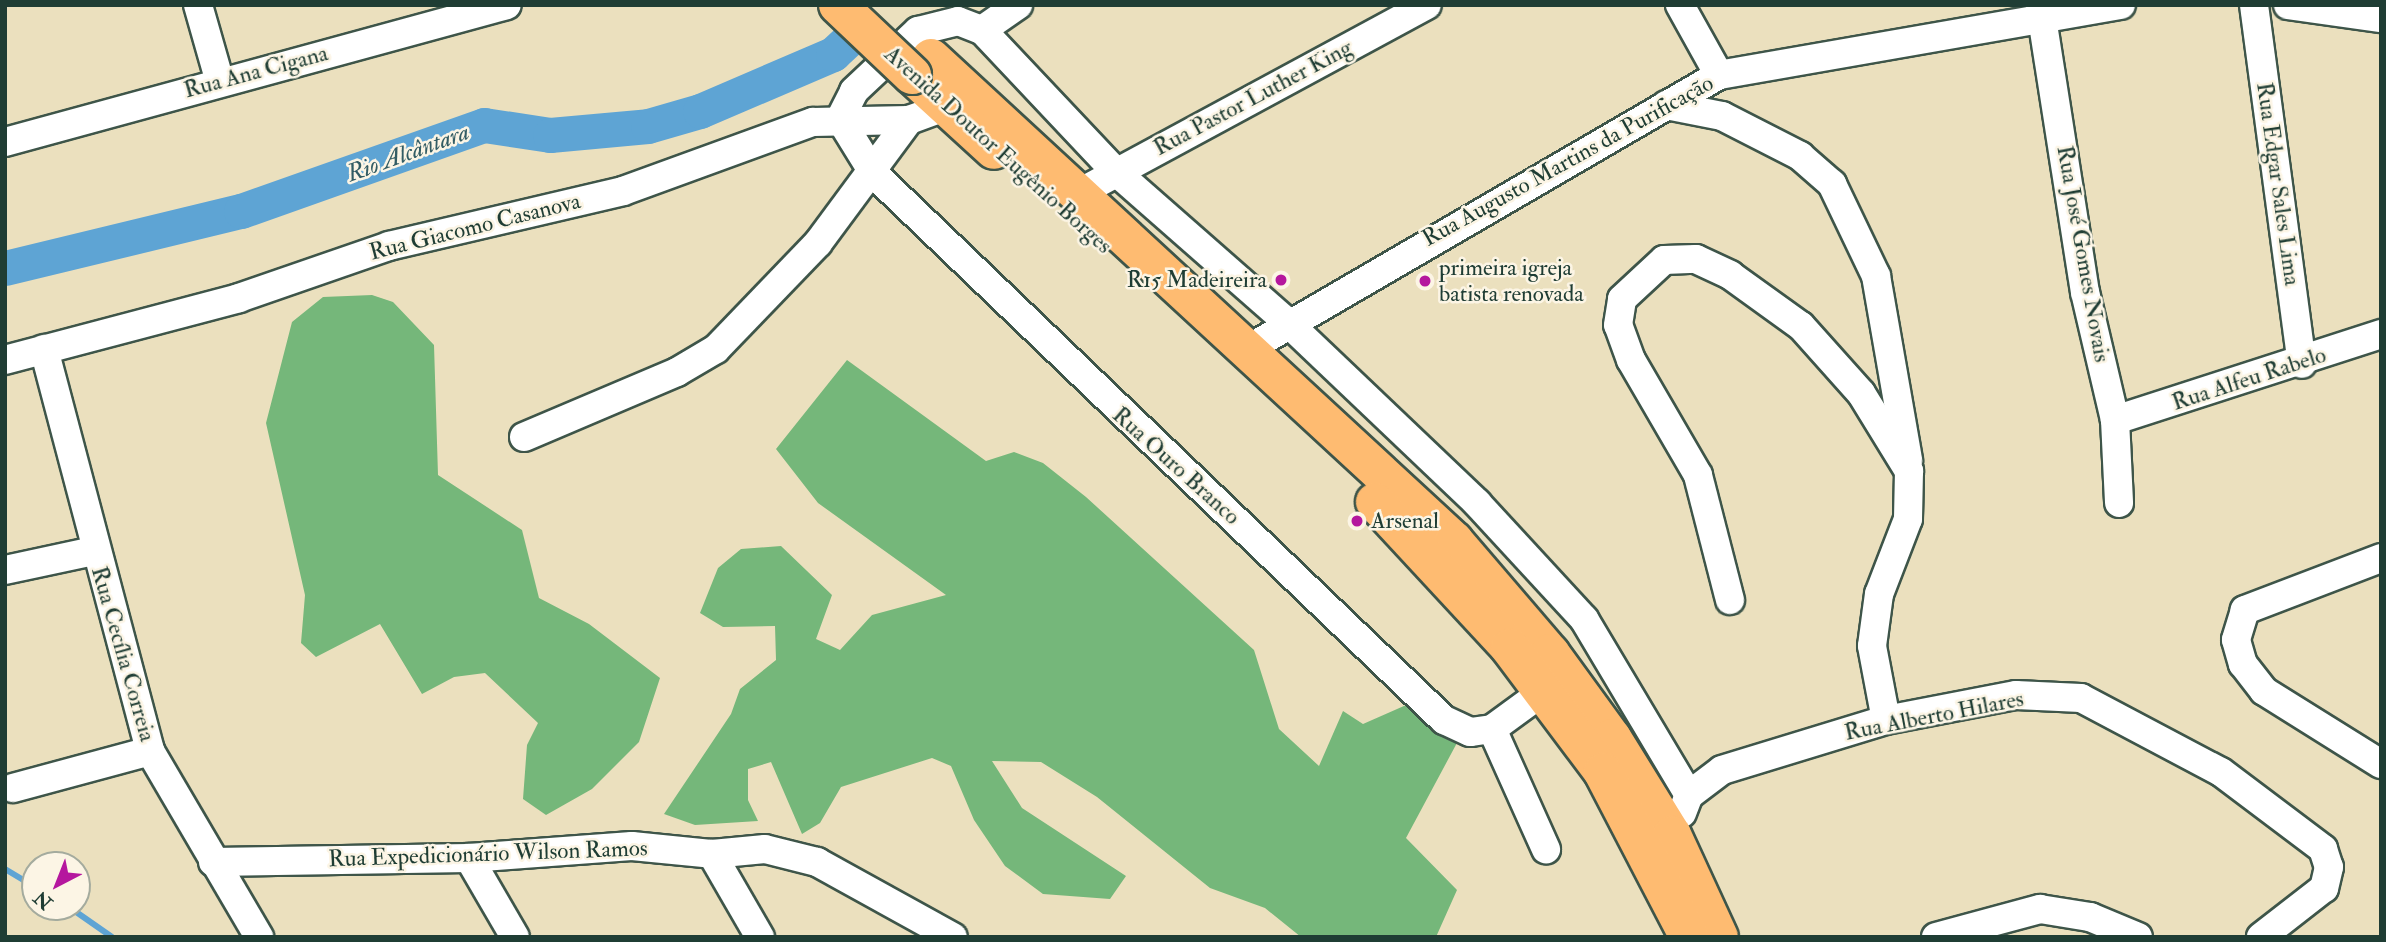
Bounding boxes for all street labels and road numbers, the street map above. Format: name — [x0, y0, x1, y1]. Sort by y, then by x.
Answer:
street label: Rua Pastor Luther King — [1149, 34, 1357, 162]
street label: Rua Ana Cigana — [181, 40, 331, 104]
street label: Avenida Doutor Eugênio Borges — [878, 40, 1118, 260]
street label: Rua Augusto Martins da Purificação — [1418, 69, 1718, 253]
street label: Rua Edgar Sales Lima — [2250, 81, 2306, 287]
street label: Rua José Gomes Novais — [2050, 144, 2116, 364]
street label: Rua Giacomo Casanova — [367, 187, 583, 267]
street label: Rua Alfeu Rabelo — [2169, 341, 2329, 417]
street label: Rua Ouro Branco — [1106, 401, 1246, 531]
street label: Rua Cecília Correia — [85, 563, 161, 745]
street label: Rua Alberto Hilares — [1842, 685, 2026, 747]
street label: Rua Expedicionário Wilson Ramos — [328, 835, 648, 873]

